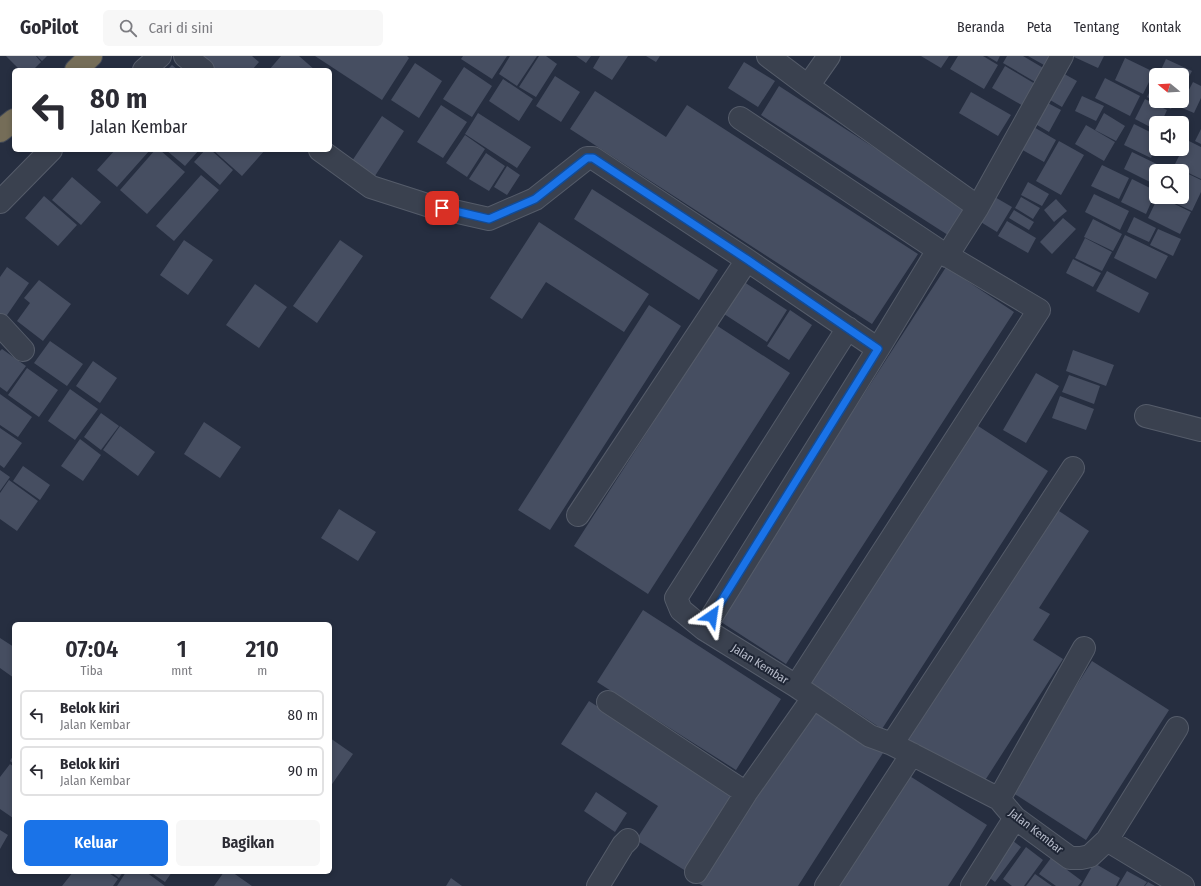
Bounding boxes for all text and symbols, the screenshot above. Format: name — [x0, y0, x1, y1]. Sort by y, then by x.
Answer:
search box — [103, 10, 383, 46]
text: GoPilot — [20, 16, 79, 39]
icon: search — [117, 17, 139, 39]
text: Cari di sini — [149, 19, 213, 37]
text: Beranda — [957, 19, 1005, 36]
text: Peta — [1027, 19, 1052, 36]
text: Tentang — [1074, 19, 1119, 36]
text: Kontak — [1141, 19, 1181, 36]
north arrow — [1149, 68, 1189, 108]
map controls — [1149, 68, 1189, 204]
text: 80 m — [90, 82, 147, 115]
icon: left — [24, 84, 76, 136]
text: Jalan Kembar — [90, 116, 187, 138]
button: sound — [1149, 116, 1189, 156]
button: search — [1149, 164, 1189, 204]
pin — [425, 191, 459, 225]
icon: arrive — [431, 197, 453, 219]
position arrow — [691, 595, 733, 637]
text: 07:04 — [65, 635, 118, 663]
text: 1 — [177, 635, 187, 663]
text: 210 — [245, 635, 279, 663]
street label: Jalan Kembar — [729, 641, 792, 688]
text: Tiba — [80, 663, 103, 678]
text: mnt — [171, 663, 192, 678]
text: m — [257, 663, 267, 678]
text: Belok kiri — [60, 699, 120, 717]
icon: left — [26, 704, 48, 726]
text: 80 m — [288, 706, 318, 724]
text: Jalan Kembar — [60, 717, 130, 732]
text: Belok kiri — [60, 755, 120, 773]
icon: left — [26, 760, 48, 782]
text: 90 m — [288, 762, 318, 780]
text: Jalan Kembar — [60, 773, 130, 788]
street label: Jalan Kembar — [1006, 806, 1066, 857]
button: Keluar — [24, 820, 168, 866]
button: Bagikan — [176, 820, 320, 866]

